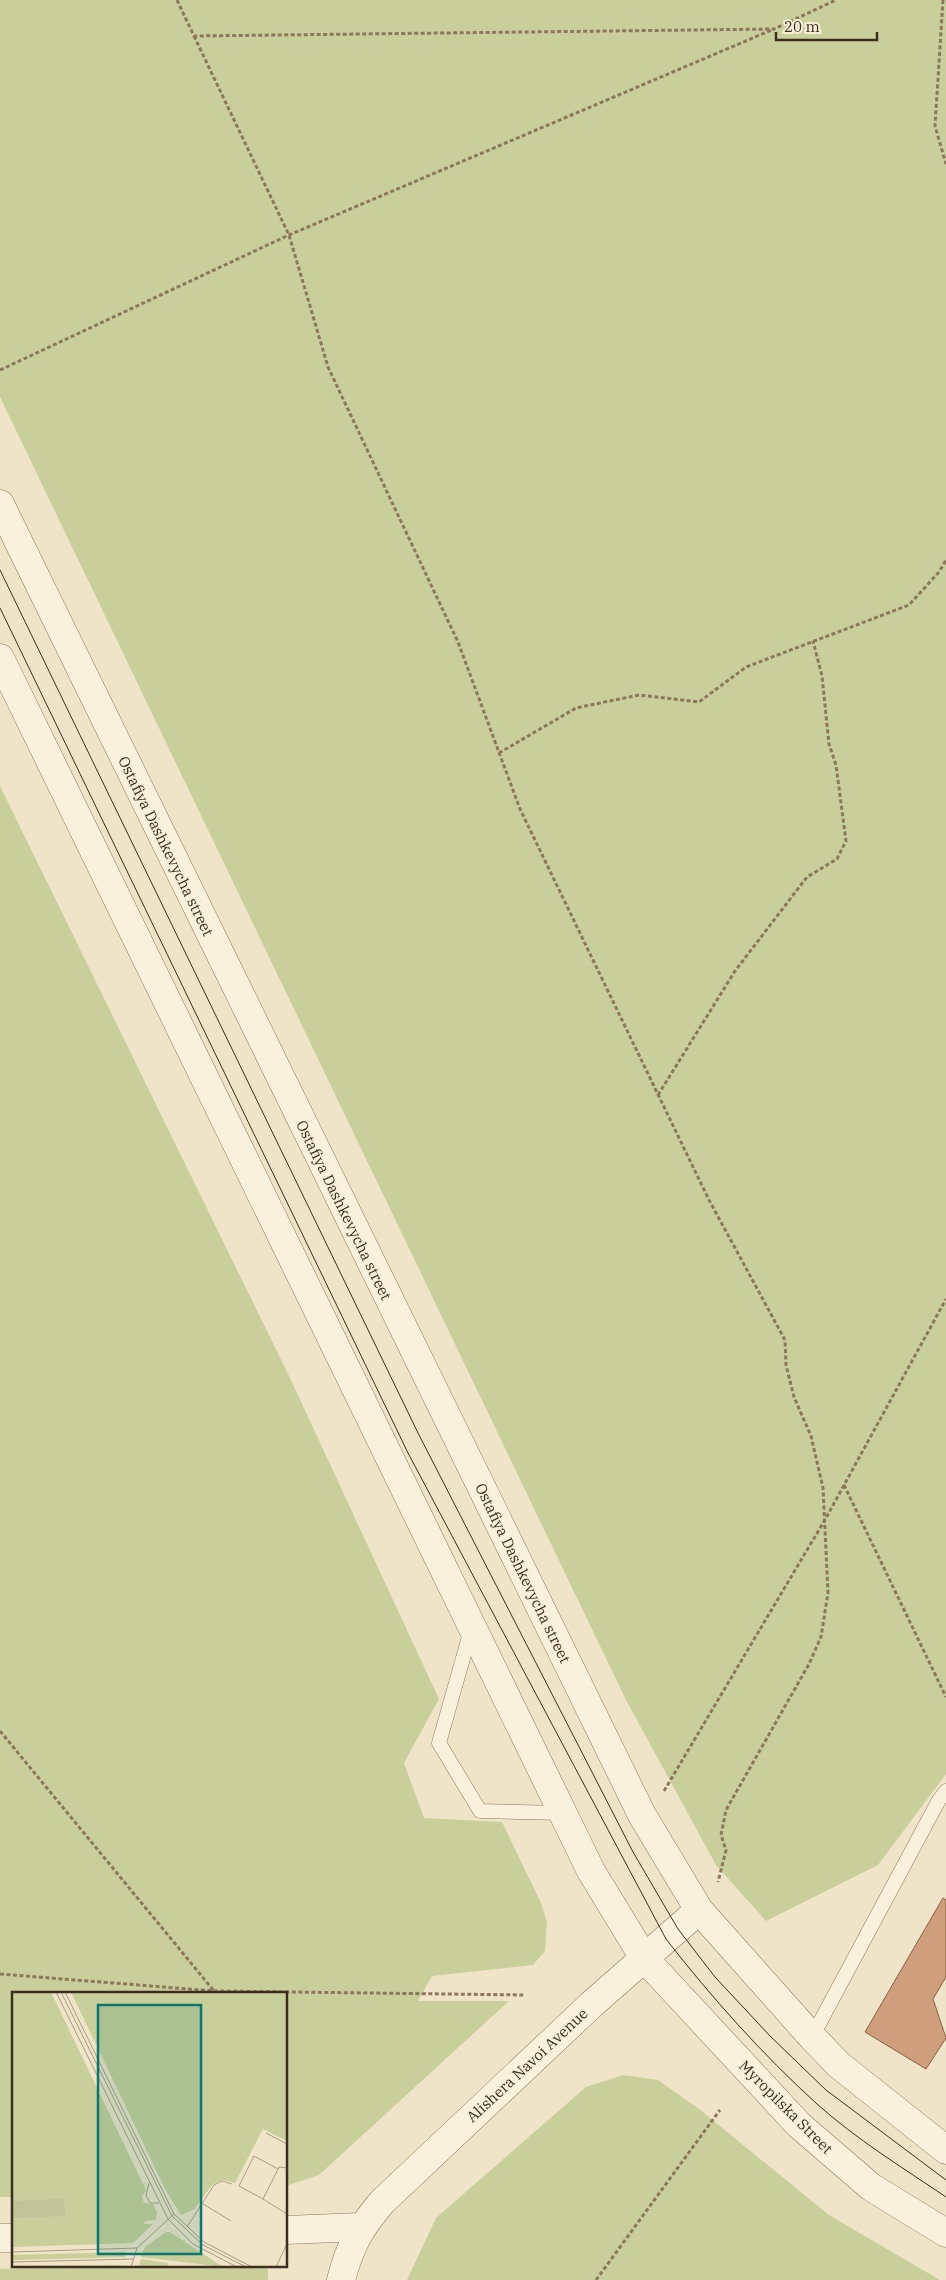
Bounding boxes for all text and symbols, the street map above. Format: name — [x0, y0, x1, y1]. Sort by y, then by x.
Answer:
scale bar — [776, 10, 877, 42]
text: 20 m — [784, 17, 820, 36]
street label: Ostafiya Dashkevycha street — [114, 753, 218, 939]
street label: Ostafiya Dashkevycha street — [292, 1117, 396, 1303]
street label: Ostafiya Dashkevycha street — [471, 1480, 575, 1666]
inset map — [12, 1992, 288, 2268]
street label: Alishera Navoi Avenue — [462, 2004, 592, 2126]
street label: Myropilska Street — [735, 2056, 837, 2158]

